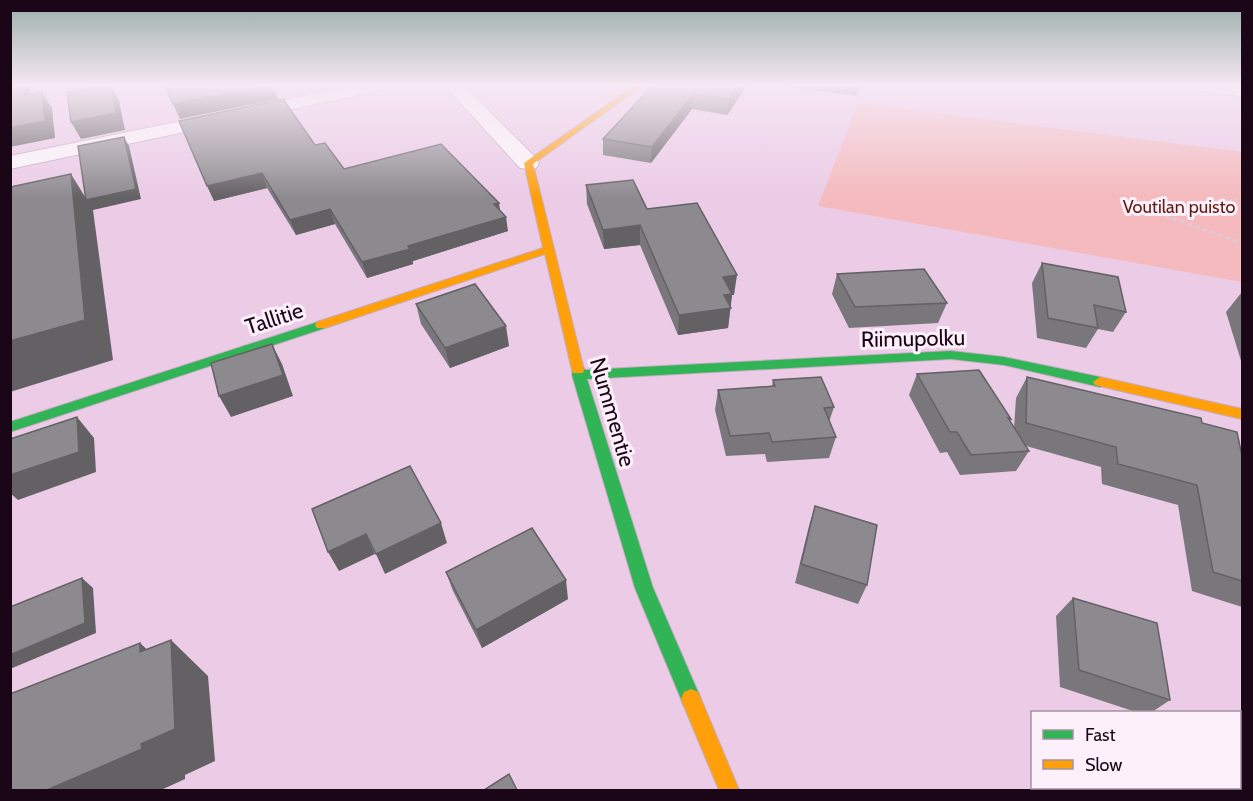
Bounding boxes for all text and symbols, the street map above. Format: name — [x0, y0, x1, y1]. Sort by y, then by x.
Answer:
park label: Voutilan puisto — [1123, 196, 1235, 218]
street label: Tallitie — [242, 296, 307, 340]
street label: Riimupolku — [861, 324, 965, 353]
street label: Nummentie — [584, 355, 641, 470]
legend — [1031, 711, 1241, 789]
text: Fast — [1085, 724, 1116, 746]
text: Slow — [1085, 754, 1122, 776]

